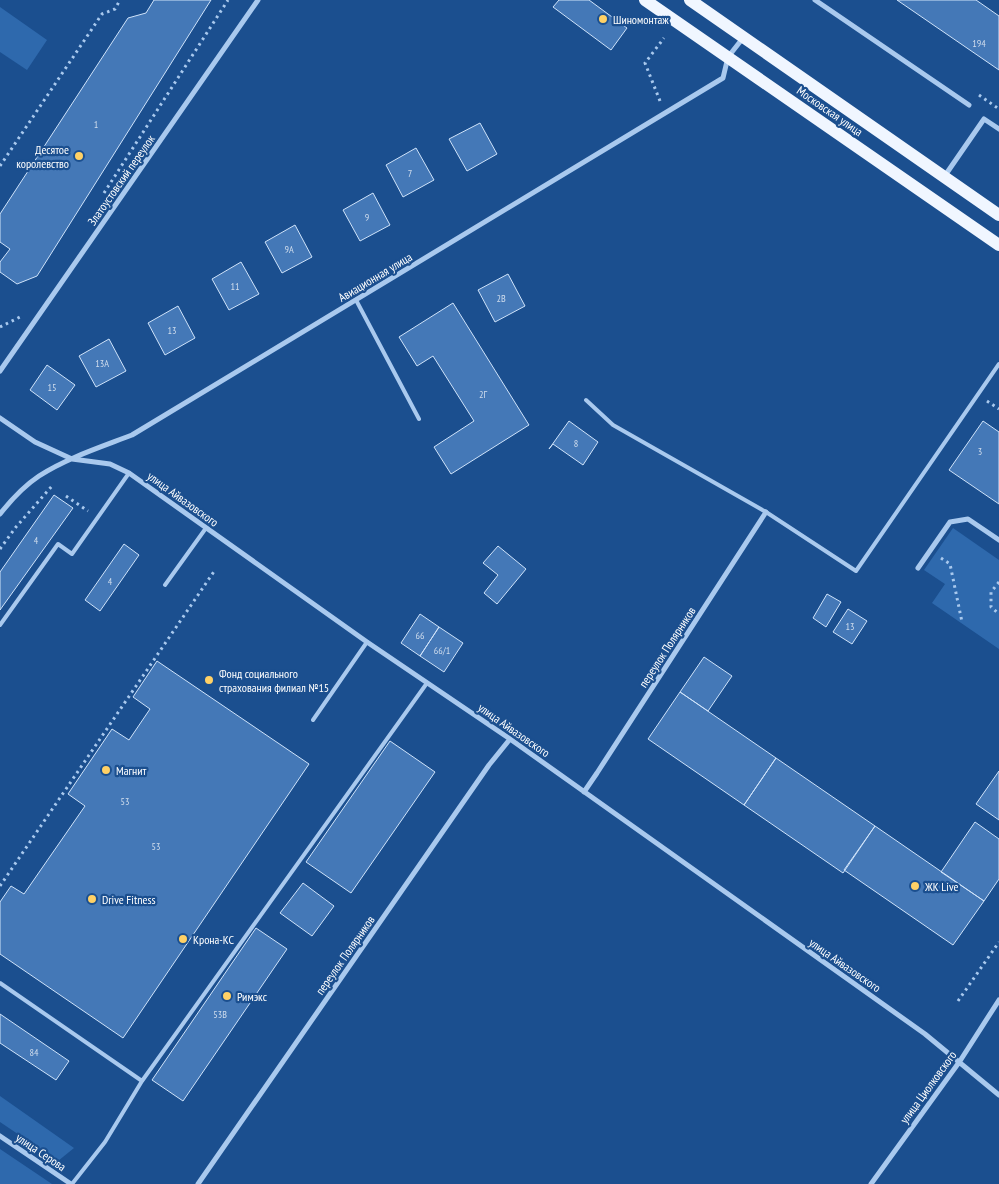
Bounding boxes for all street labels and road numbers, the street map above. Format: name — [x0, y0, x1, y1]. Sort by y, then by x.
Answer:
street label: Московская улица — [794, 83, 866, 139]
street label: Златоустовский переулок — [84, 132, 158, 228]
street label: Авиационная улица — [335, 249, 415, 305]
street label: улица Айвазовского — [145, 468, 221, 530]
street label: переулок Полярников — [635, 604, 699, 690]
street label: улица Айвазовского — [475, 700, 553, 760]
street label: переулок Полярников — [312, 912, 378, 997]
street label: улица Айвазовского — [806, 935, 884, 995]
street label: улица Циолковского — [897, 1048, 959, 1126]
street label: улица Серова — [13, 1130, 69, 1174]

